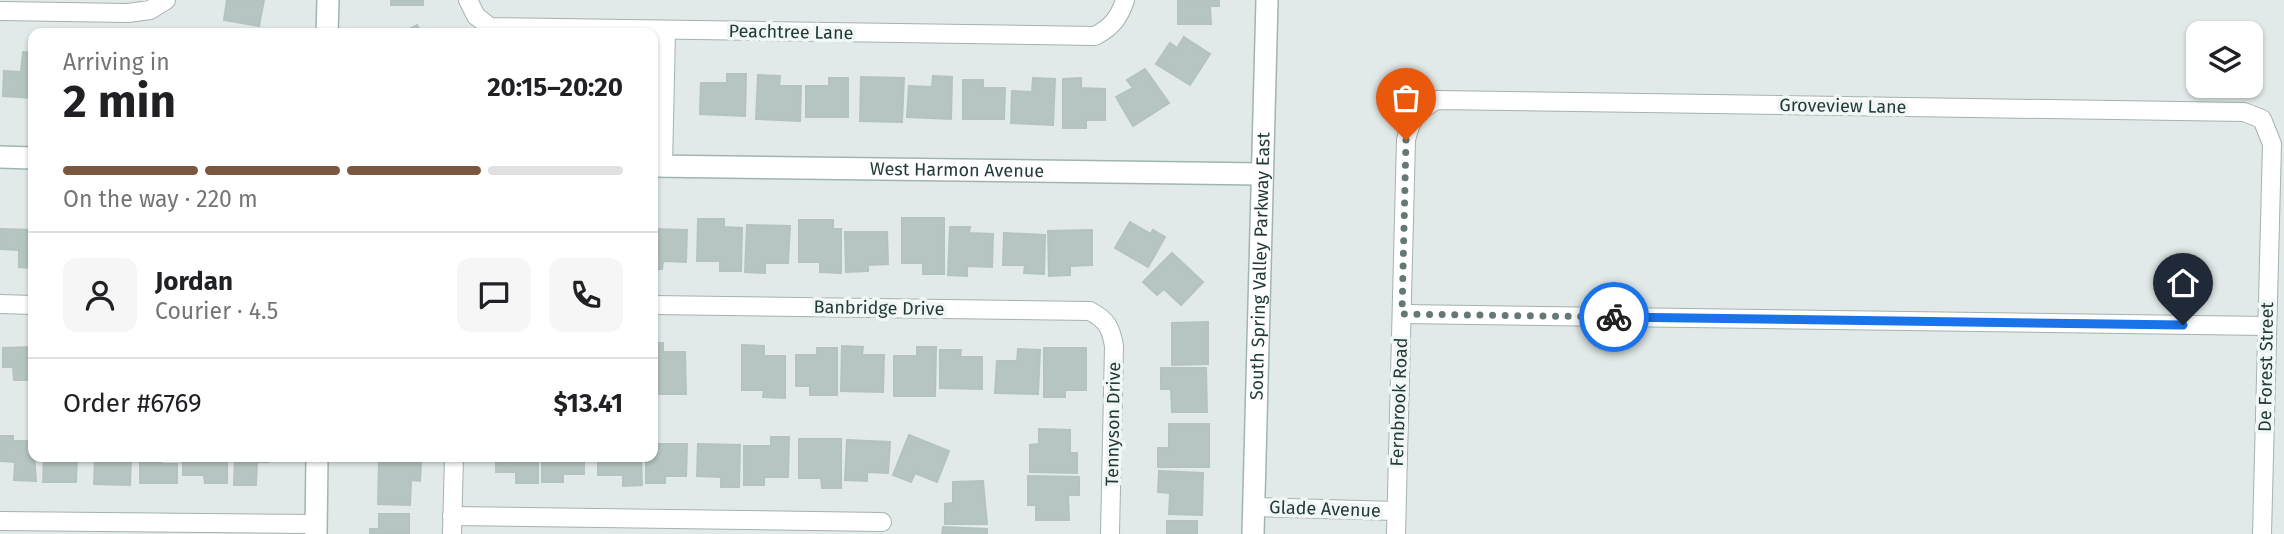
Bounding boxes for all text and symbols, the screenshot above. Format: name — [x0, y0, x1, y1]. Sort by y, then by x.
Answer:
street label: Peachtree Lane — [728, 20, 854, 44]
map controls — [2186, 21, 2263, 98]
button: layers — [2186, 21, 2263, 98]
text: Arriving in — [63, 48, 170, 76]
pin — [1376, 68, 1436, 140]
text: 20:15–20:20 — [487, 72, 623, 103]
text: 2 min — [63, 74, 176, 129]
icon: bag — [1387, 79, 1425, 117]
street label: Groveview Lane — [1779, 94, 1907, 118]
street label: South Spring Valley Parkway East — [1246, 131, 1275, 400]
street label: West Harmon Avenue — [870, 158, 1044, 182]
text: On the way · 220 m — [63, 185, 258, 213]
pin — [2153, 253, 2213, 325]
button: person — [63, 258, 137, 332]
button: chat — [457, 258, 531, 332]
button: phone — [549, 258, 623, 332]
icon: home — [2164, 264, 2202, 302]
text: Jordan — [155, 266, 233, 297]
courier — [1579, 282, 1649, 352]
street label: Banbridge Drive — [813, 296, 945, 320]
text: Courier · 4.5 — [155, 297, 278, 325]
icon: bike — [1595, 298, 1633, 336]
street label: De Forest Street — [2254, 302, 2278, 432]
street label: Fernbrook Road — [1386, 337, 1412, 467]
street label: Tennyson Drive — [1101, 362, 1125, 486]
text: Order #6769 — [63, 388, 202, 419]
text: $13.41 — [554, 388, 623, 419]
street label: Glade Avenue — [1269, 496, 1381, 522]

